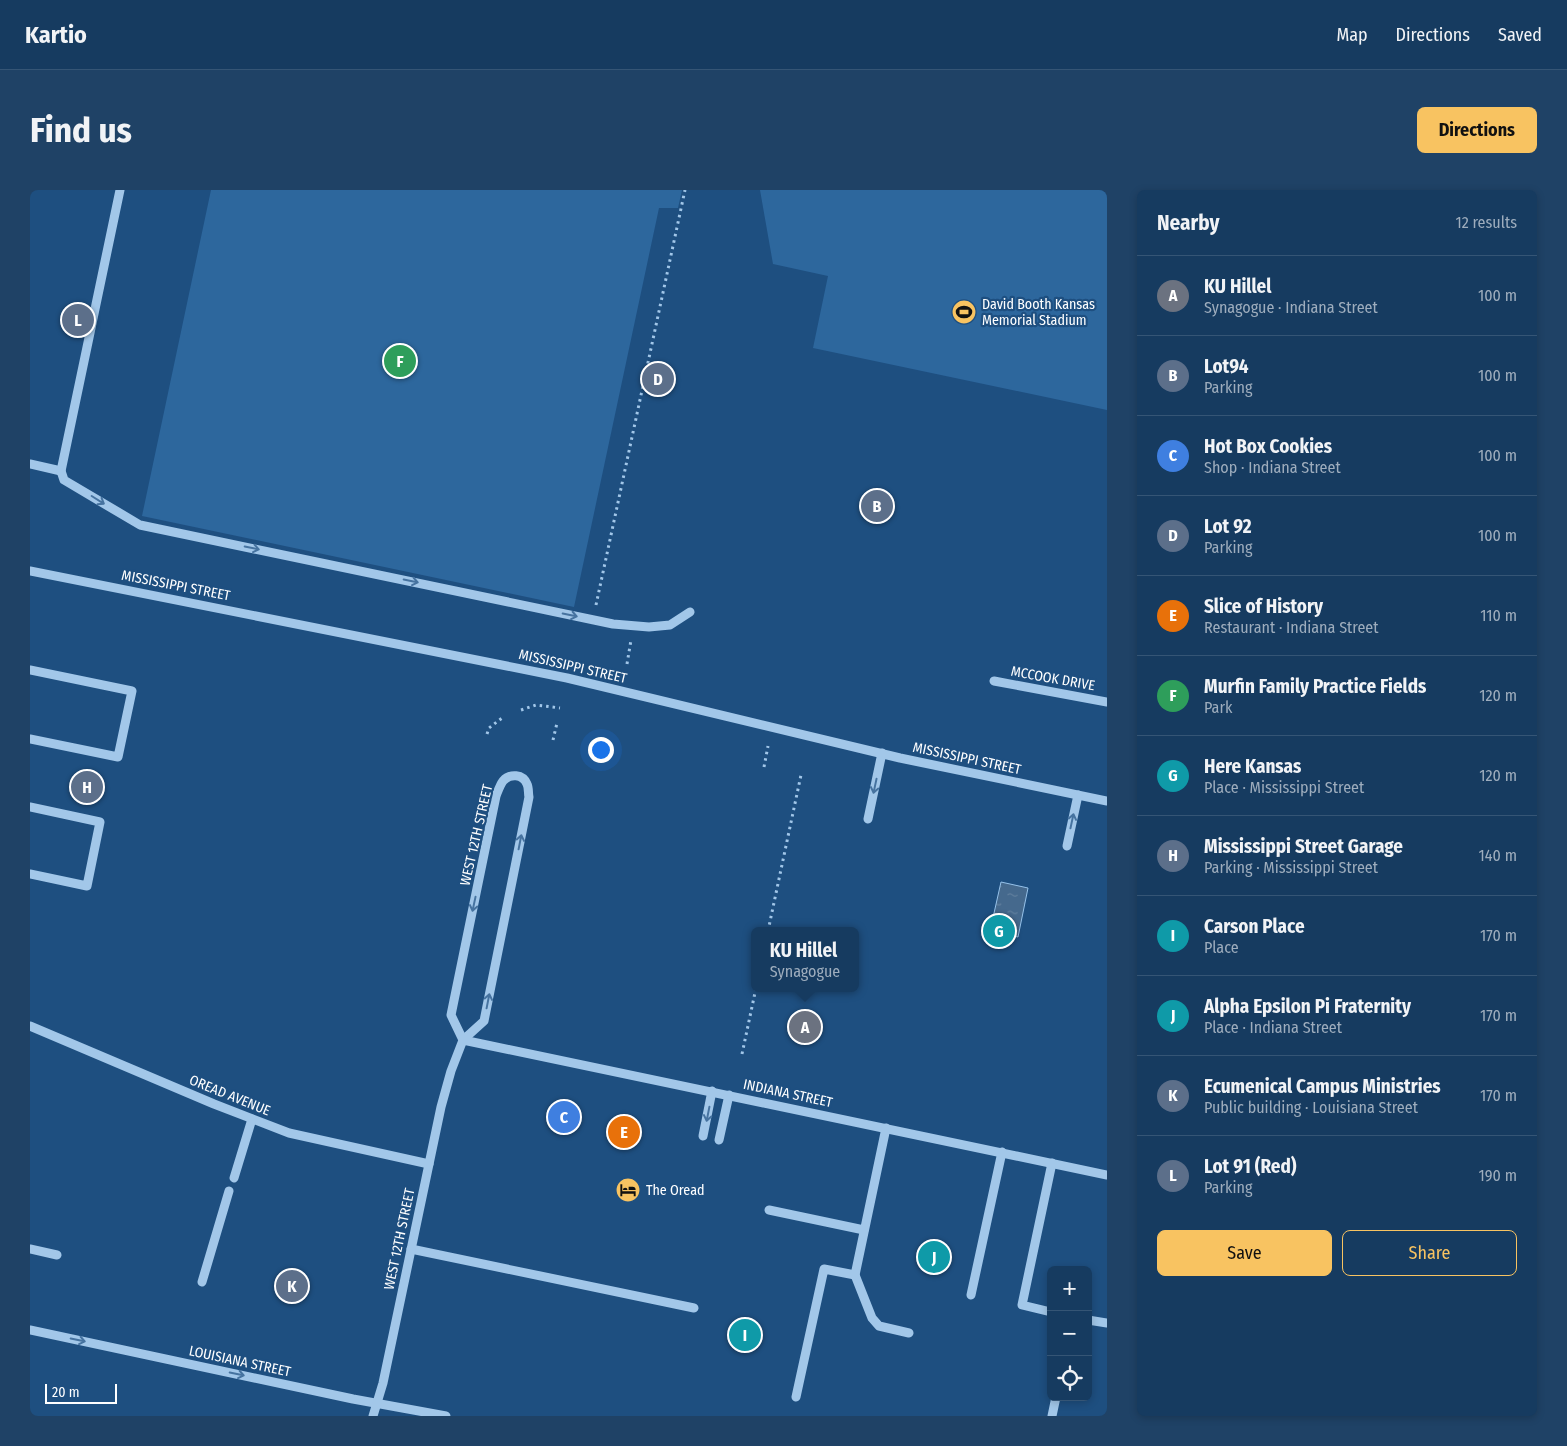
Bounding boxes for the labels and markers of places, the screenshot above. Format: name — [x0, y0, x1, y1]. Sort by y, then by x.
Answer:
place label: David Booth Kansas Memorial Stadium — [982, 296, 1095, 329]
sports icon: David Booth Kansas Memorial Stadium — [951, 299, 977, 325]
pin: L — [62, 301, 94, 339]
pin: F — [384, 342, 416, 380]
pin: D — [642, 360, 674, 398]
pin: B — [861, 487, 893, 525]
pin: H — [71, 768, 103, 806]
pin: G — [983, 912, 1015, 950]
pin: A — [789, 1008, 821, 1046]
pin: C — [548, 1098, 580, 1136]
pin: E — [608, 1113, 640, 1151]
hotel icon: The Oread — [615, 1177, 641, 1203]
place label: The Oread — [646, 1182, 705, 1199]
pin: J — [918, 1238, 950, 1276]
pin: K — [276, 1267, 308, 1305]
pin: I — [729, 1316, 761, 1354]

